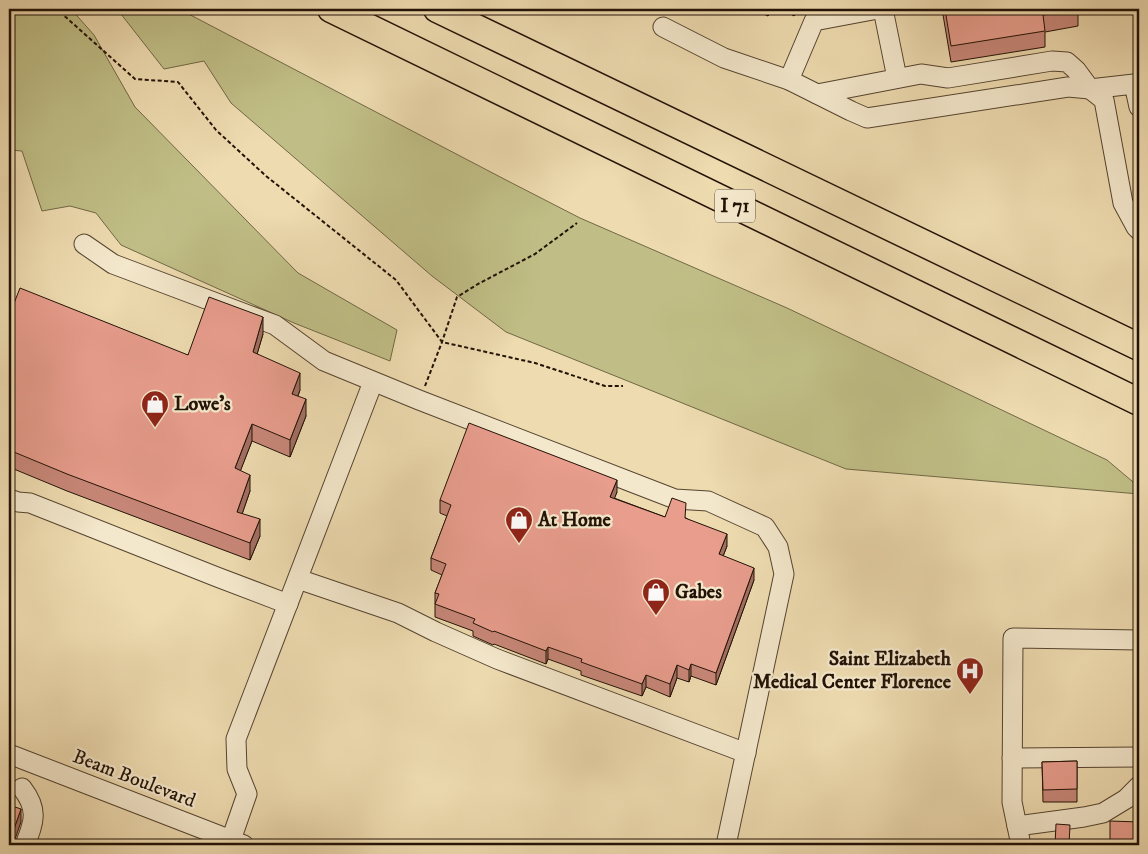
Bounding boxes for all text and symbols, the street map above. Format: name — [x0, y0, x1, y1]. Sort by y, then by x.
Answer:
road number: I 71 — [715, 190, 755, 222]
shop icon: Lowe's — [140, 389, 170, 428]
place label: Lowe's — [174, 392, 231, 417]
shop icon: At Home — [504, 505, 534, 544]
place label: At Home — [537, 508, 612, 533]
shop icon: Gabes — [641, 577, 671, 616]
place label: Gabes — [675, 580, 722, 605]
place label: Saint Elizabeth Medical Center Florence — [753, 647, 952, 695]
hospital icon: Saint Elizabeth Medical Center Florence — [955, 656, 985, 695]
street label: Beam Boulevard — [69, 744, 199, 814]

